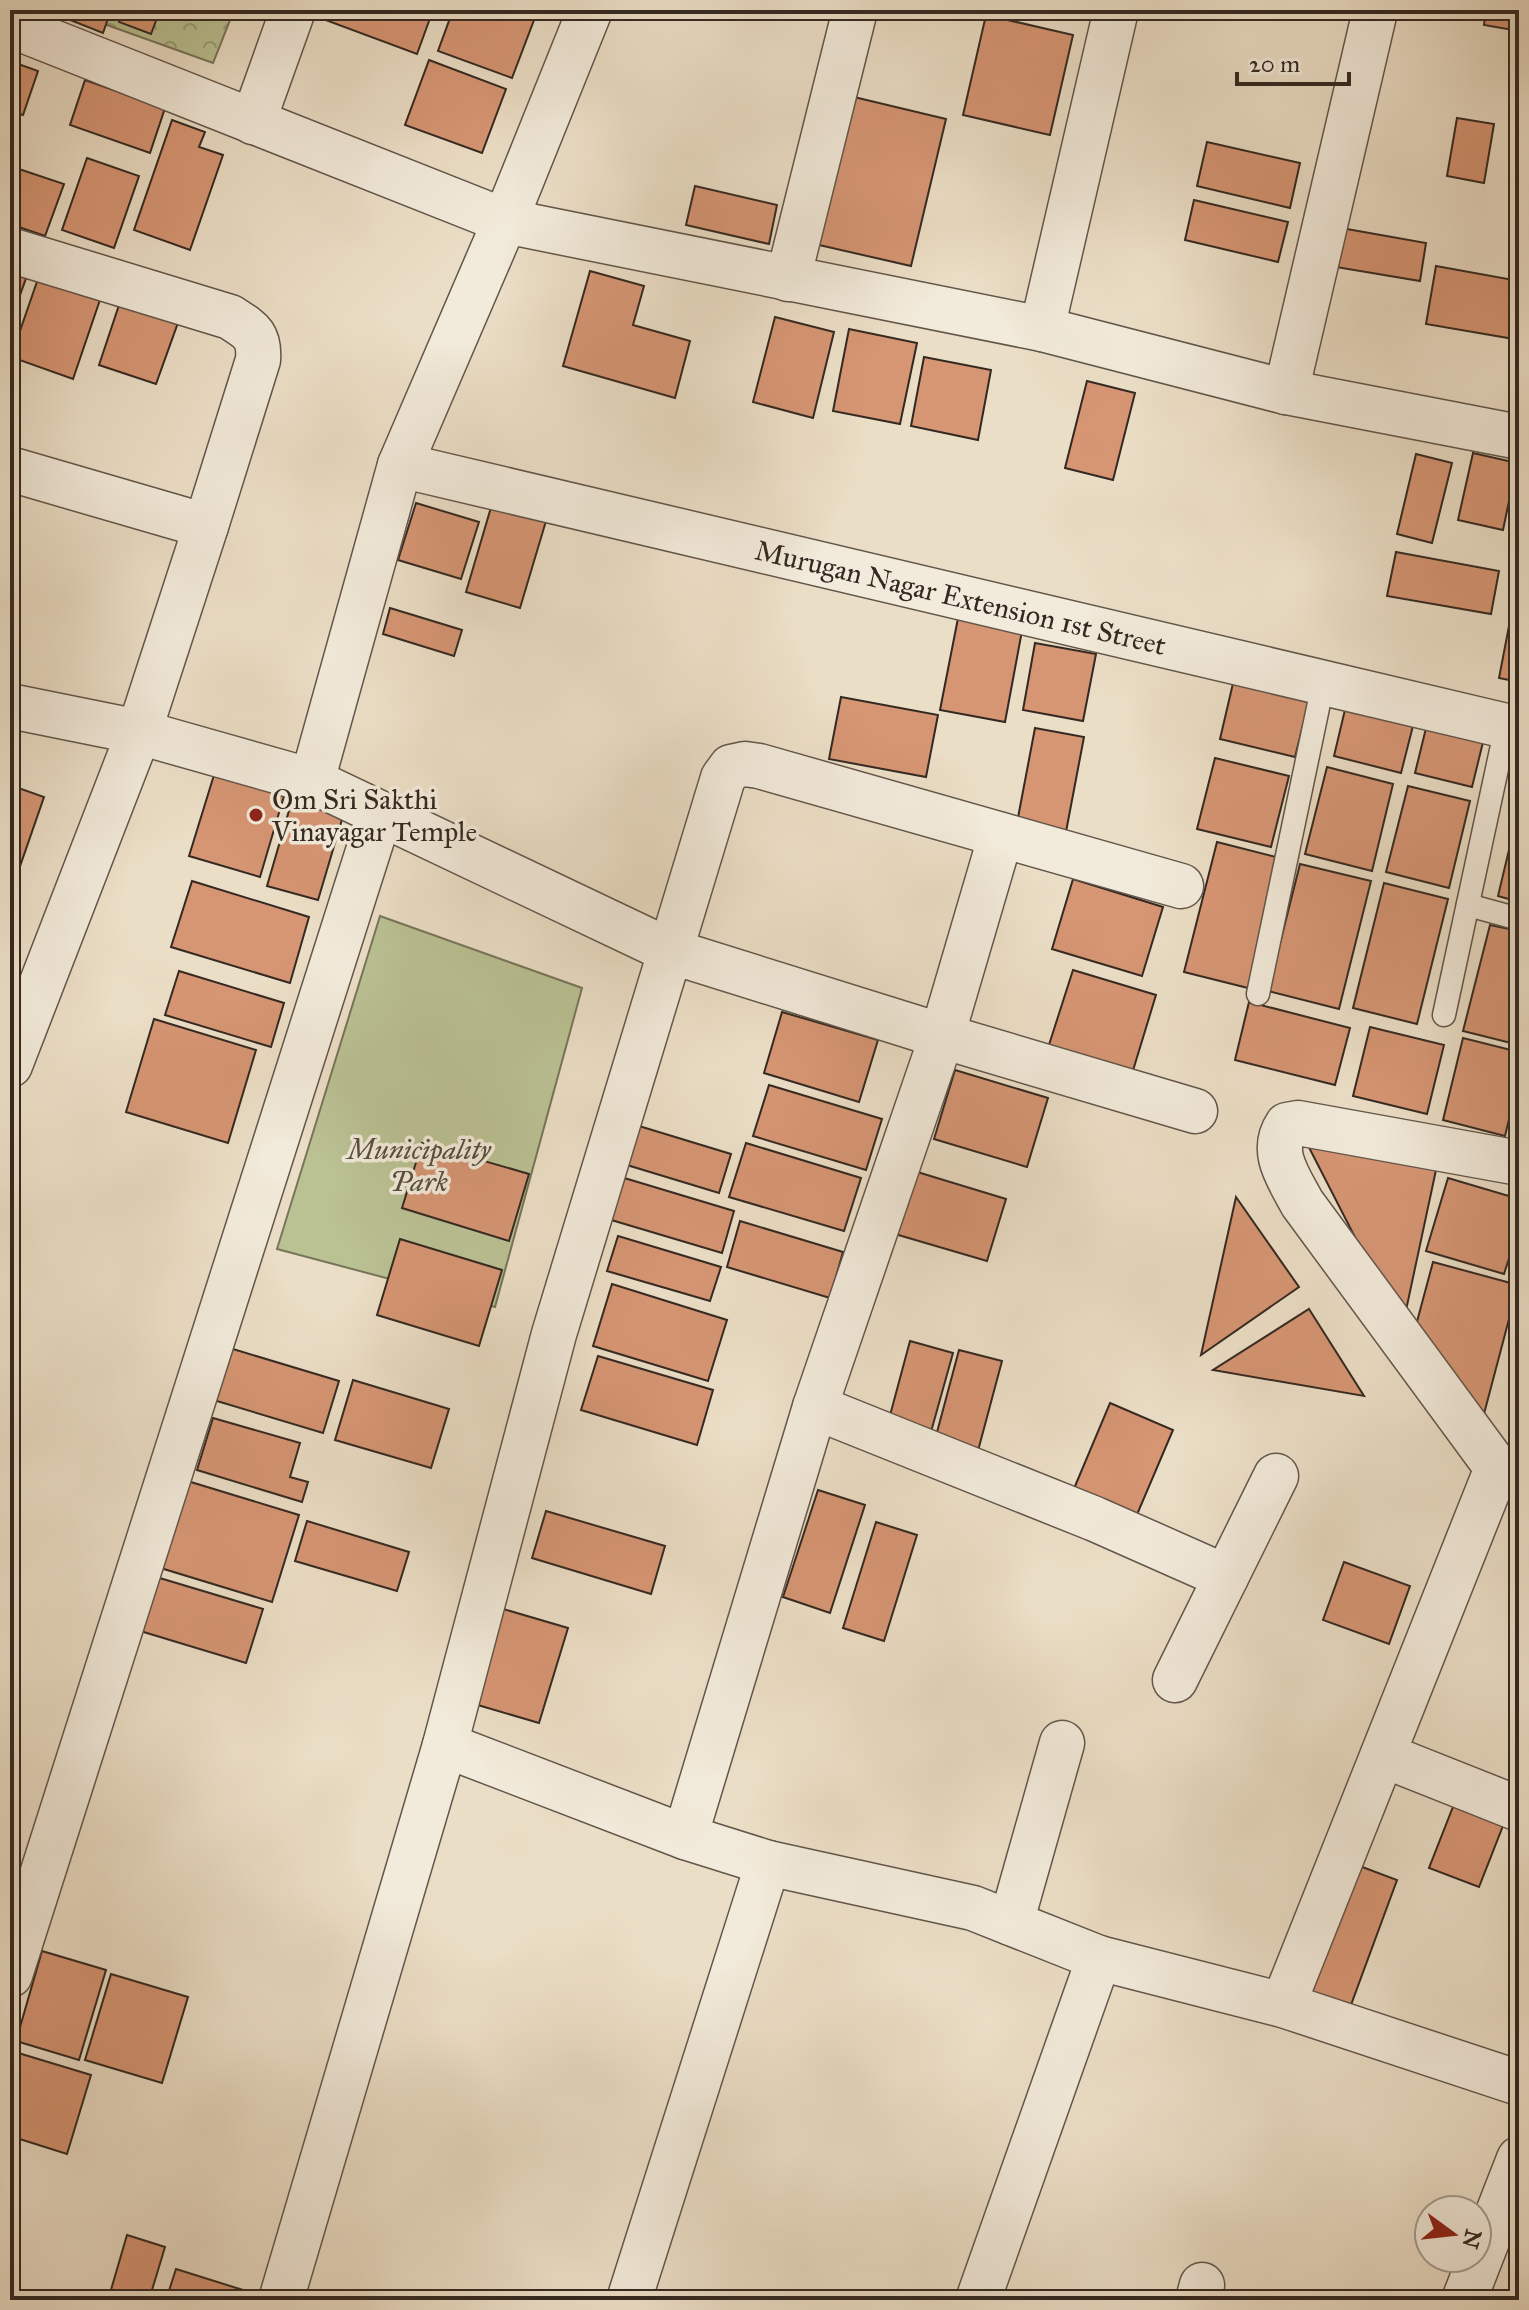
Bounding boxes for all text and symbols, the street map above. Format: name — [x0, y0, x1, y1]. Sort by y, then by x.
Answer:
scale bar — [1237, 36, 1349, 86]
text: 20 m — [1249, 49, 1300, 79]
street label: Murugan Nagar Extension 1st Street — [752, 532, 1170, 663]
place label: Om Sri Sakthi Vinayagar Temple — [271, 782, 477, 849]
marker: Om Sri Sakthi Vinayagar Temple — [247, 806, 265, 824]
park label: Municipality Park — [344, 1132, 492, 1199]
north arrow — [1413, 2194, 1493, 2274]
text: N — [1456, 2227, 1487, 2252]

